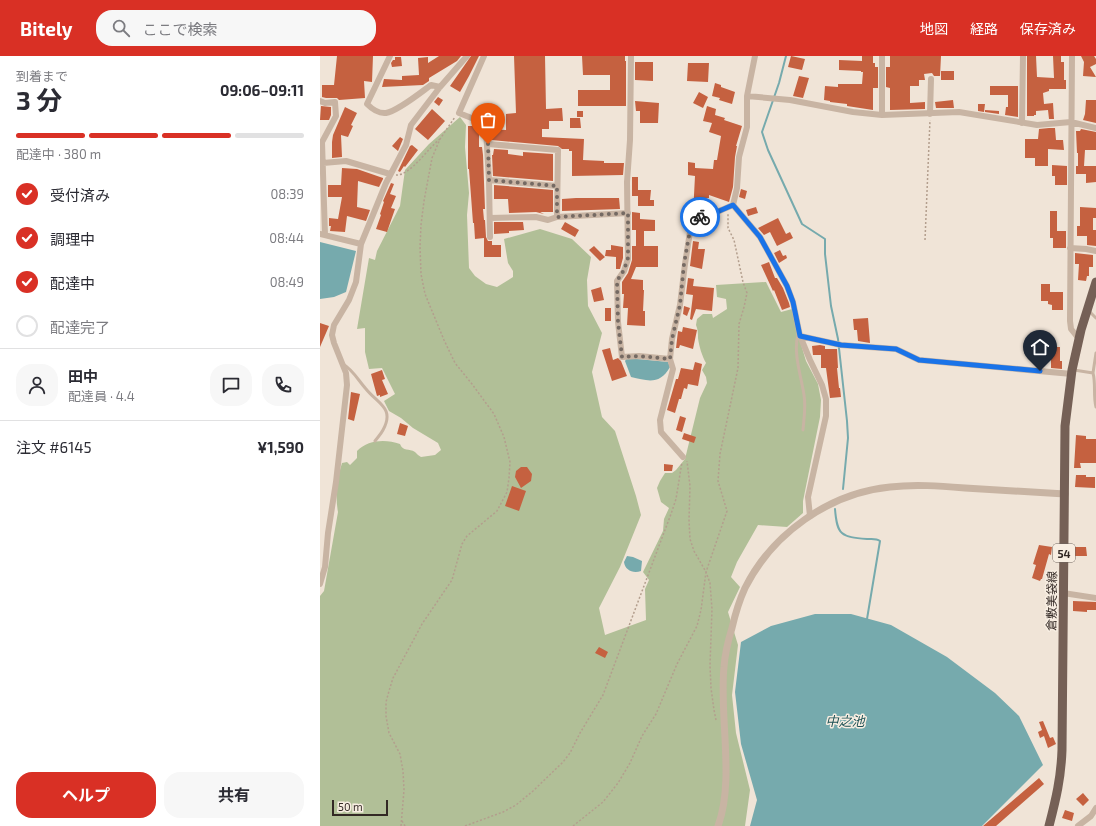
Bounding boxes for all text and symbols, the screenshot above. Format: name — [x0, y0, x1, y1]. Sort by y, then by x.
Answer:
search box — [96, 10, 376, 46]
text: Bitely — [20, 17, 72, 40]
icon: search — [110, 17, 132, 39]
text: ここで検索 — [142, 20, 217, 38]
text: 地図 — [920, 20, 948, 37]
text: 経路 — [970, 20, 998, 37]
text: 保存済み — [1020, 20, 1076, 37]
text: 到着まで — [16, 68, 68, 84]
text: 09:06–09:11 — [220, 81, 304, 99]
text: 3 分 — [16, 84, 62, 115]
pin — [471, 103, 505, 144]
icon: bag — [477, 109, 499, 131]
text: 配達中 · 380 m — [16, 146, 101, 162]
icon: check — [16, 183, 38, 205]
text: 受付済み — [50, 186, 110, 204]
text: 08:39 — [271, 186, 304, 202]
courier — [680, 197, 720, 237]
icon: bike — [689, 206, 711, 228]
icon: check — [16, 227, 38, 249]
text: 調理中 — [50, 230, 95, 248]
text: 08:44 — [269, 230, 304, 246]
icon: check — [16, 271, 38, 293]
text: 配達中 — [50, 274, 95, 292]
text: 08:49 — [270, 274, 304, 290]
text: 配達完了 — [50, 318, 110, 336]
pin — [1023, 330, 1057, 371]
icon: home — [1029, 336, 1051, 358]
button: person — [16, 364, 58, 406]
button: chat — [210, 364, 252, 406]
button: phone — [262, 364, 304, 406]
text: 田中 — [68, 367, 98, 385]
text: 配達員 · 4.4 — [68, 388, 135, 404]
text: 注文 #6145 — [16, 438, 91, 456]
text: ¥1,590 — [257, 438, 304, 456]
road number: 54 — [1053, 544, 1075, 562]
street label: 倉敷美袋線 — [1043, 571, 1059, 631]
water label: 中之池 — [825, 713, 866, 729]
button: ヘルプ — [16, 772, 156, 818]
button: 共有 — [164, 772, 304, 818]
scale bar — [332, 798, 388, 817]
text: 50 m — [338, 800, 363, 813]

